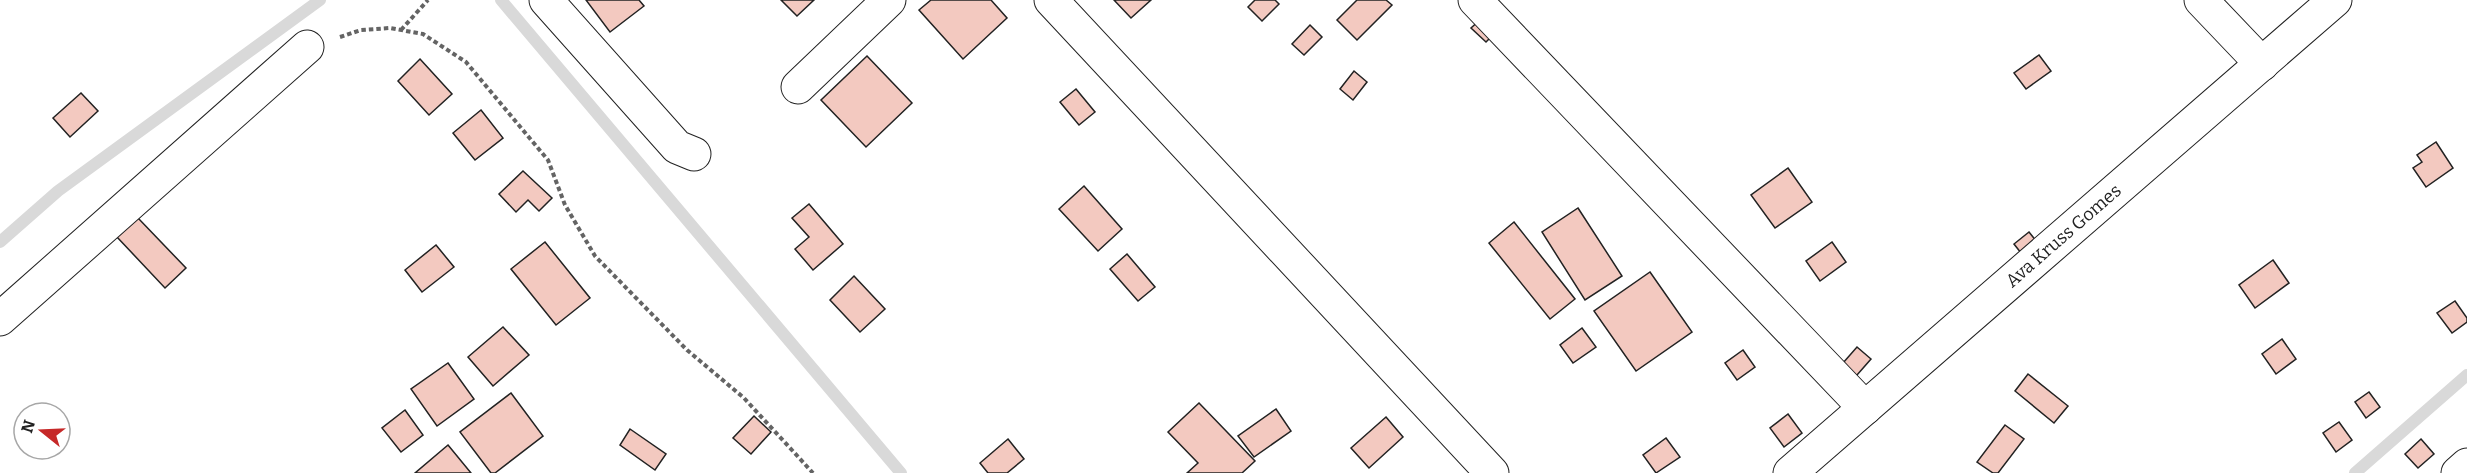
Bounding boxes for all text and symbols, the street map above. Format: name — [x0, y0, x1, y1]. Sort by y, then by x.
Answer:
street label: Ava Kruss Gomes — [2001, 180, 2126, 292]
north arrow — [12, 401, 72, 461]
text: N — [17, 418, 39, 435]

